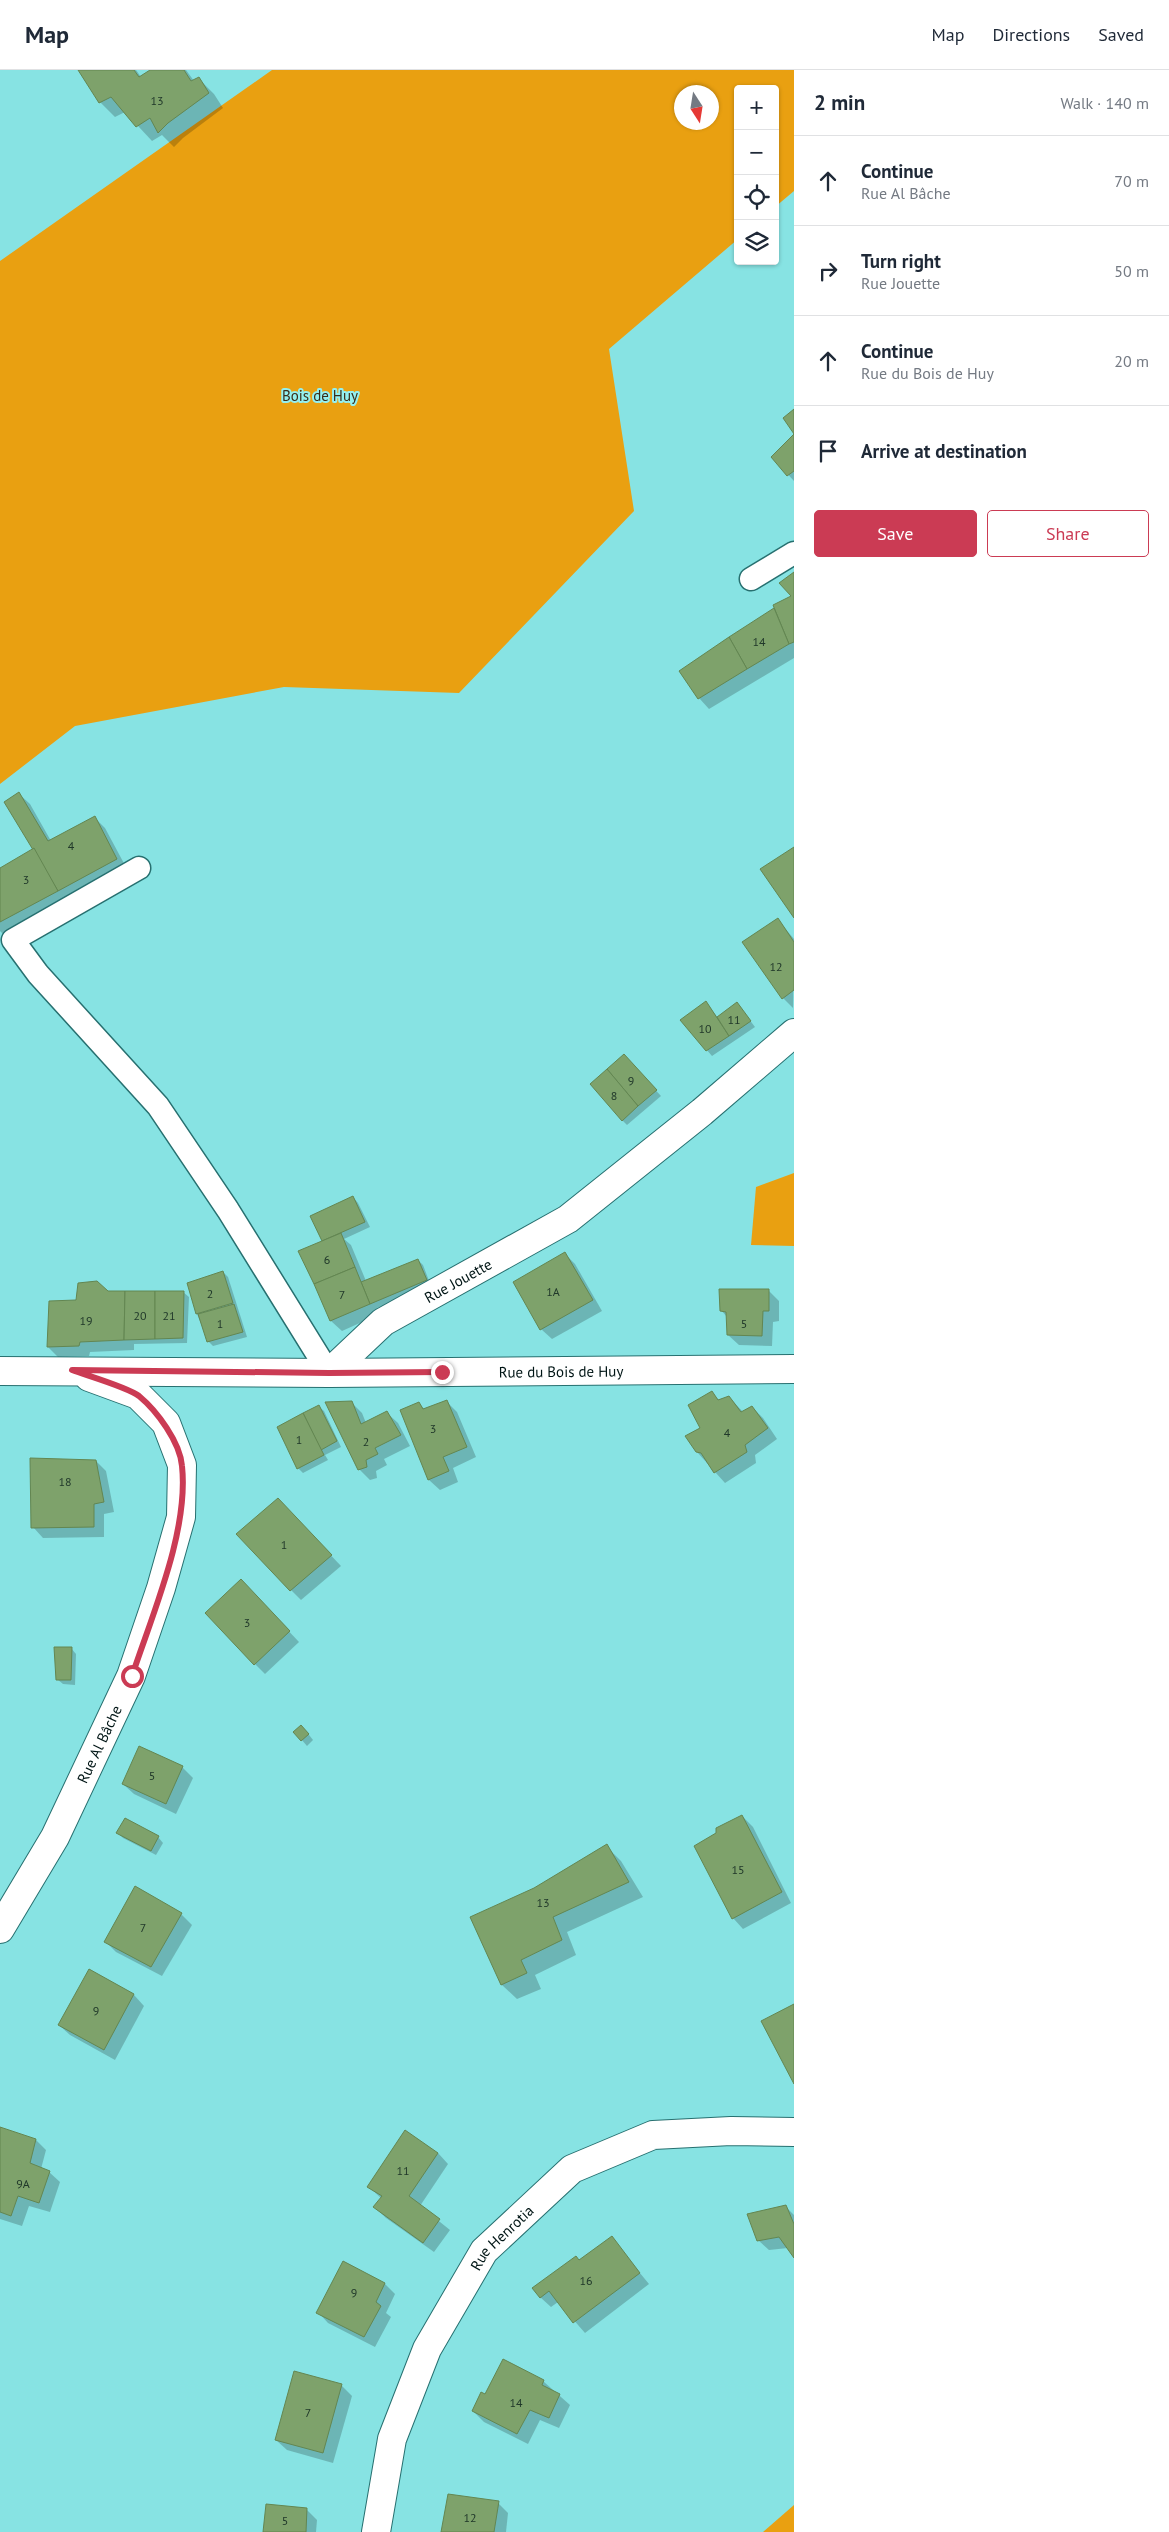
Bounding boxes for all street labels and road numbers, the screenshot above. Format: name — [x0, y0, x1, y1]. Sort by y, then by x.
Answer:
street label: Rue Jouette — [421, 1254, 495, 1307]
street label: Rue du Bois de Huy — [499, 1361, 623, 1381]
street label: Rue Al Bâche — [72, 1702, 125, 1786]
street label: Rue Henrotia — [466, 2201, 537, 2273]

